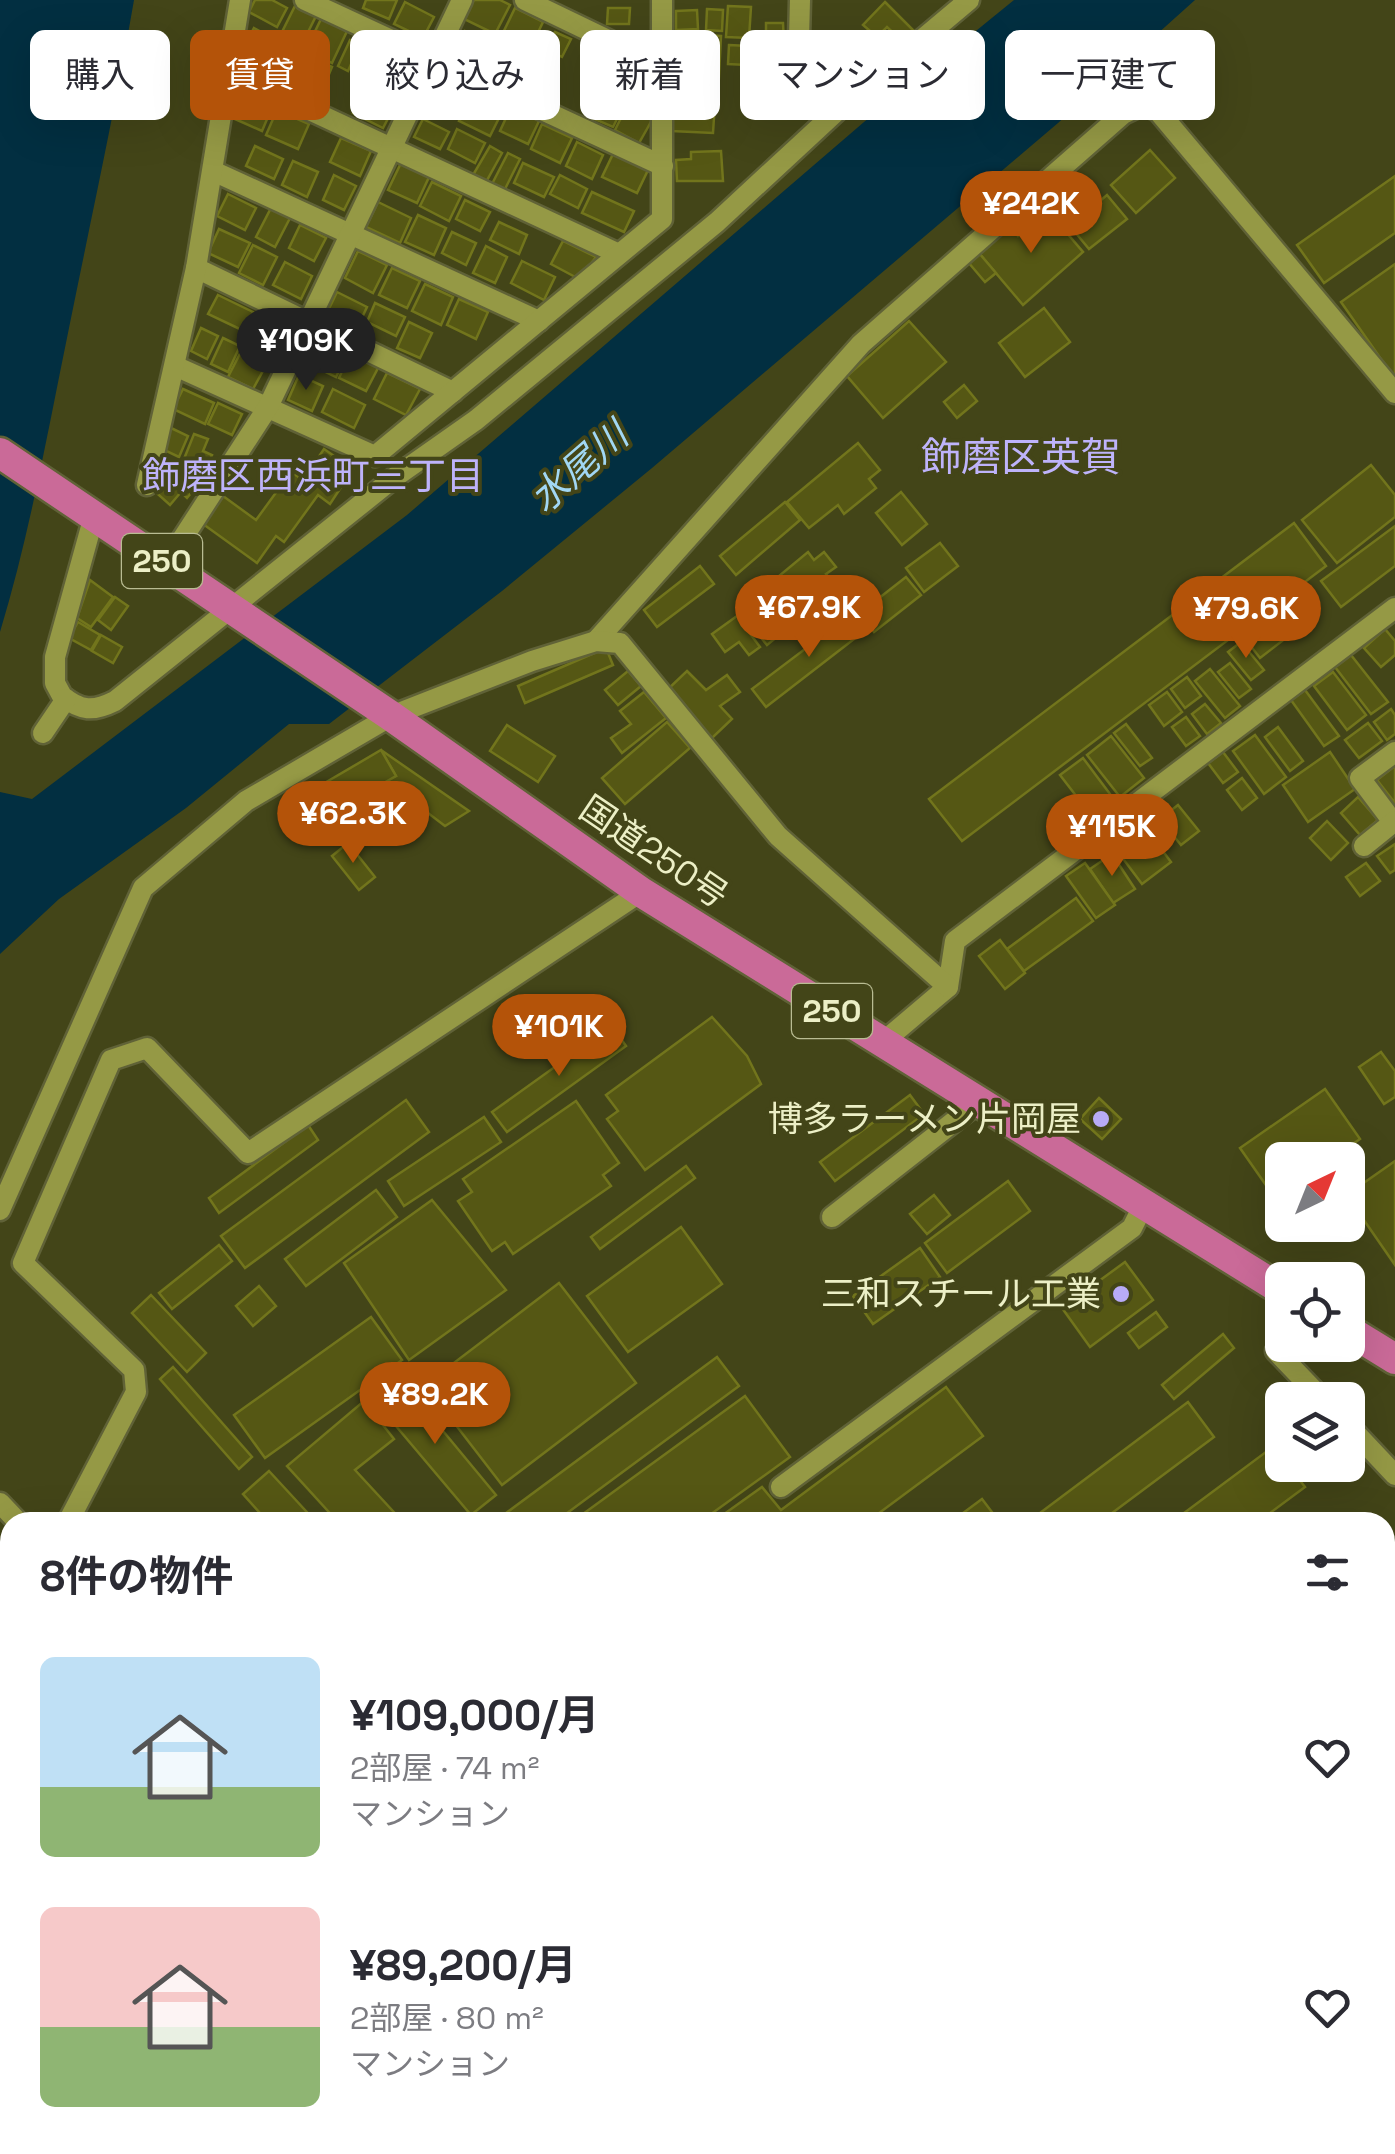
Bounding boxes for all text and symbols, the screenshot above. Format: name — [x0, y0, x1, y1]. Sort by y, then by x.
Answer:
chip: 購入 — [30, 30, 170, 120]
chip: 賃貸 — [190, 30, 330, 120]
chip: 絞り込み — [350, 30, 560, 120]
chip: 新着 — [580, 30, 720, 120]
chip: マンション — [740, 30, 985, 120]
chip: 一戸建て — [1005, 30, 1215, 120]
pin: ¥242K — [961, 171, 1101, 256]
text: ¥242K — [982, 183, 1080, 223]
pin: ¥109K — [236, 308, 376, 393]
text: ¥109K — [259, 320, 353, 360]
water label: 水尾川 — [520, 409, 641, 523]
district label: 飾磨区英賀 — [921, 432, 1121, 483]
district label: 飾磨区西浜町三丁目 — [142, 452, 484, 500]
road number: 250 — [122, 534, 202, 588]
pin: ¥67.9K — [728, 575, 890, 660]
pin: ¥79.6K — [1165, 576, 1327, 661]
text: ¥67.9K — [757, 587, 861, 627]
text: ¥79.6K — [1193, 588, 1299, 628]
pin: ¥62.3K — [272, 781, 434, 866]
street label: 国道250号 — [571, 786, 737, 918]
text: ¥62.3K — [299, 793, 407, 833]
pin: ¥115K — [1042, 794, 1182, 879]
text: ¥115K — [1068, 806, 1156, 846]
road number: 250 — [792, 984, 872, 1038]
pin: ¥101K — [489, 994, 629, 1079]
text: ¥101K — [514, 1006, 604, 1046]
place label: 博多ラーメン片岡屋 — [767, 1097, 1081, 1141]
marker: 博多ラーメン片岡屋 — [1090, 1108, 1112, 1130]
north arrow — [1265, 1142, 1365, 1242]
map controls — [1265, 1142, 1365, 1482]
button: locate — [1265, 1262, 1365, 1362]
place label: 三和スチール工業 — [821, 1272, 1101, 1316]
marker: 三和スチール工業 — [1110, 1283, 1132, 1305]
pin: ¥89.2K — [354, 1362, 516, 1447]
text: ¥89.2K — [381, 1374, 489, 1414]
button: layers — [1265, 1382, 1365, 1482]
icon: filters — [1300, 1545, 1355, 1600]
text: 8件の物件 — [40, 1550, 233, 1603]
text: ¥109,000/月 — [350, 1689, 600, 1742]
icon: home — [120, 1697, 240, 1817]
icon: heart — [1300, 1730, 1355, 1785]
text: 2部屋 · 74 m² — [350, 1748, 539, 1788]
text: マンション — [350, 1794, 510, 1834]
text: ¥89,200/月 — [350, 1939, 577, 1992]
icon: home — [120, 1947, 240, 2067]
icon: heart — [1300, 1980, 1355, 2035]
text: 2部屋 · 80 m² — [350, 1998, 544, 2038]
text: マンション — [350, 2044, 510, 2084]

